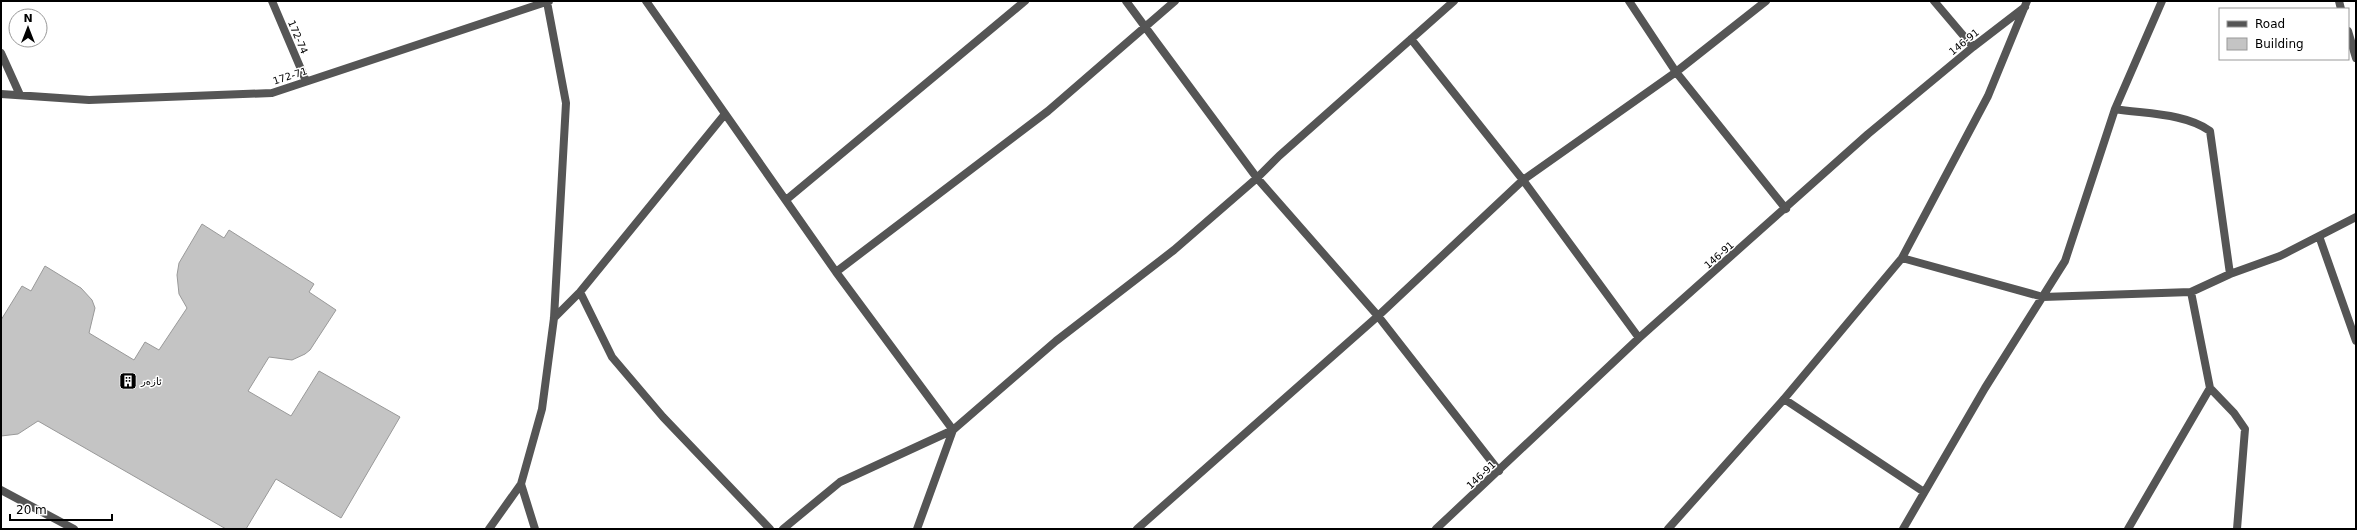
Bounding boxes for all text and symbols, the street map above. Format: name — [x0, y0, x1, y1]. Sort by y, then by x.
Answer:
north arrow — [8, 8, 48, 48]
legend — [2219, 8, 2349, 60]
text: N — [23, 12, 33, 25]
text: Road — [2255, 17, 2285, 31]
street label: 172-74 — [286, 19, 310, 55]
street label: 146-91 — [1947, 27, 1981, 57]
text: Building — [2255, 37, 2304, 51]
street label: 172-71 — [271, 65, 309, 87]
street label: 146-91 — [1702, 239, 1736, 271]
building icon: ئازەر — [118, 371, 138, 391]
place label: ئازەر — [140, 376, 162, 387]
street label: 146-91 — [1464, 459, 1498, 491]
scale bar — [10, 496, 112, 522]
text: 20 m — [16, 503, 47, 517]

